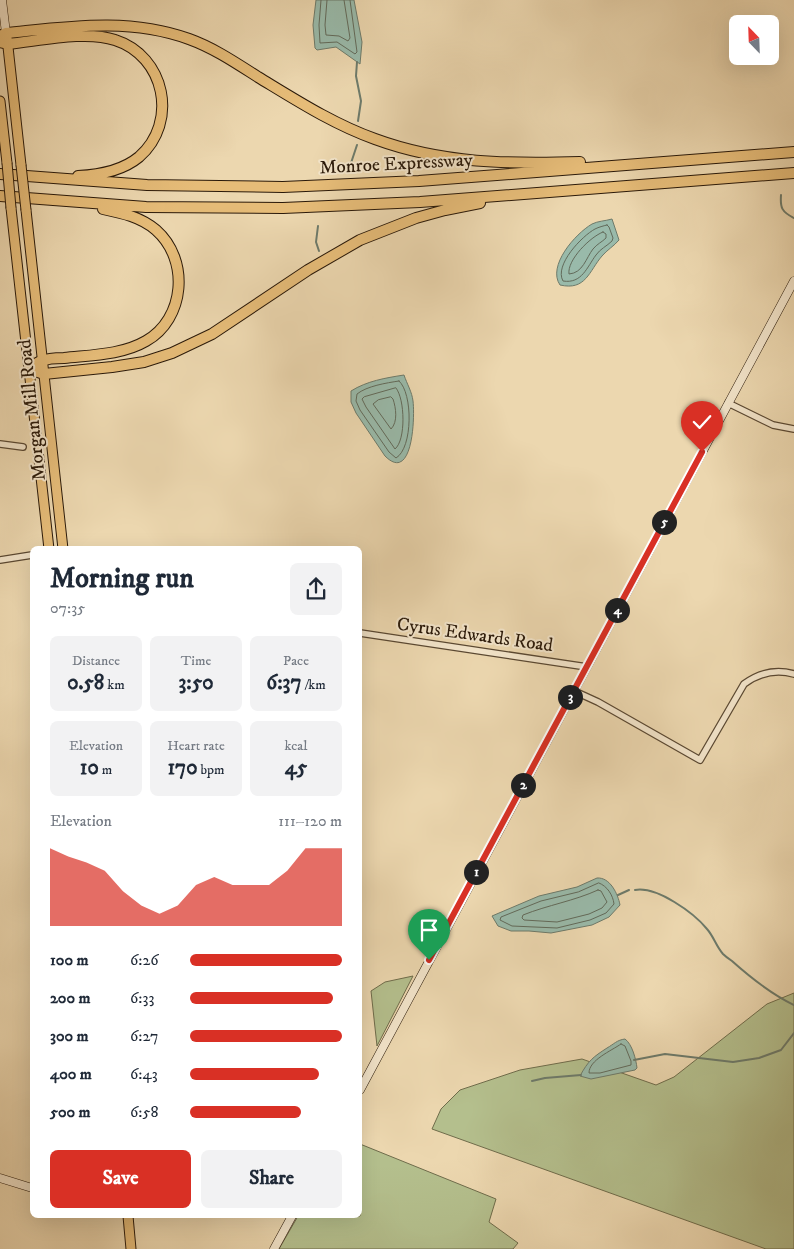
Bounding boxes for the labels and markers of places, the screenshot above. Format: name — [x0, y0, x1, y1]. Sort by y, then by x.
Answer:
pin — [681, 401, 723, 452]
pin: 5 — [652, 510, 676, 534]
pin: 4 — [604, 598, 630, 622]
pin: 3 — [558, 684, 582, 710]
pin: 2 — [510, 772, 536, 798]
pin: 1 — [464, 860, 488, 884]
pin — [408, 909, 450, 960]

